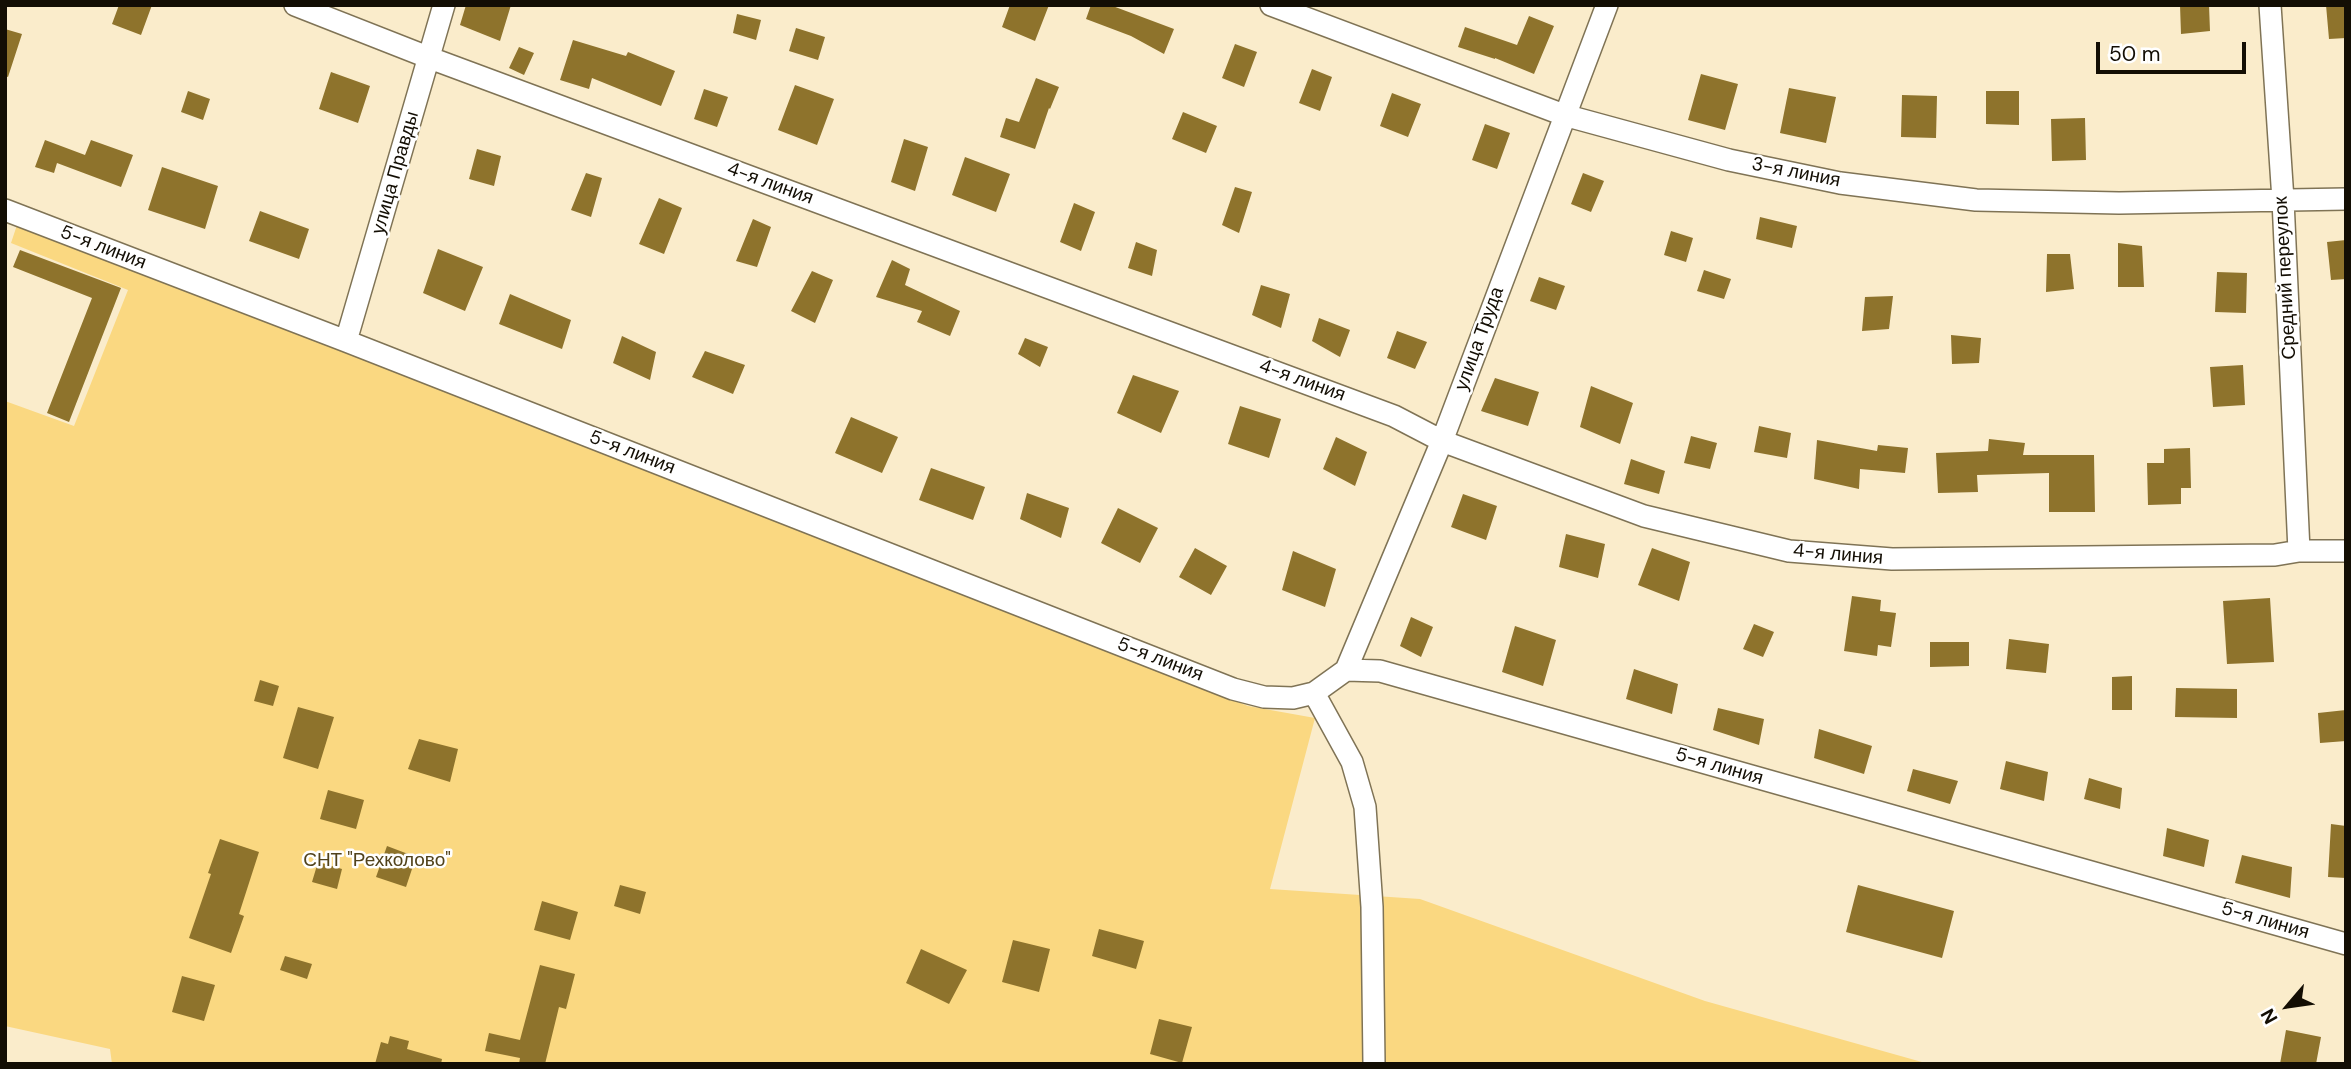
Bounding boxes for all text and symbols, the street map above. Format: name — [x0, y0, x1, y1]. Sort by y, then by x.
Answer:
scale bar — [2099, 28, 2250, 72]
text: 50 m — [2109, 40, 2160, 68]
street label: улица Правды — [368, 109, 424, 237]
street label: 3-я линия — [1750, 153, 1842, 193]
street label: 4-я линия — [724, 158, 816, 210]
street label: Средний переулок — [2270, 196, 2302, 360]
street label: 5-я линия — [57, 221, 149, 275]
street label: улица Труда — [1451, 284, 1509, 394]
street label: 4-я линия — [1256, 355, 1348, 407]
street label: 5-я линия — [586, 426, 678, 480]
street label: 4-я линия — [1792, 540, 1884, 570]
street label: 5-я линия — [1114, 633, 1206, 687]
street label: 5-я линия — [1672, 744, 1766, 790]
park label: СНТ "Рехколово" — [303, 850, 451, 872]
street label: 5-я линия — [2218, 898, 2312, 944]
north arrow — [2253, 971, 2323, 1041]
text: N — [2255, 1004, 2283, 1029]

